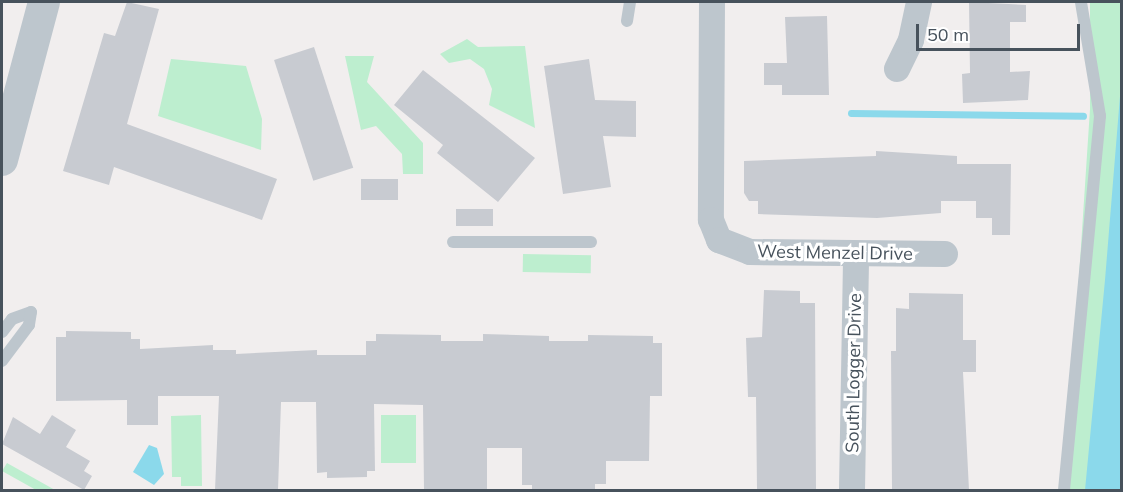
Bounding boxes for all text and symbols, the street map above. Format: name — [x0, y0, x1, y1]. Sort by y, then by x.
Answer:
scale bar — [919, 12, 1082, 50]
text: 50 m — [927, 23, 969, 46]
street label: West Menzel Drive — [757, 241, 913, 265]
street label: South Logger Drive — [842, 293, 866, 453]

